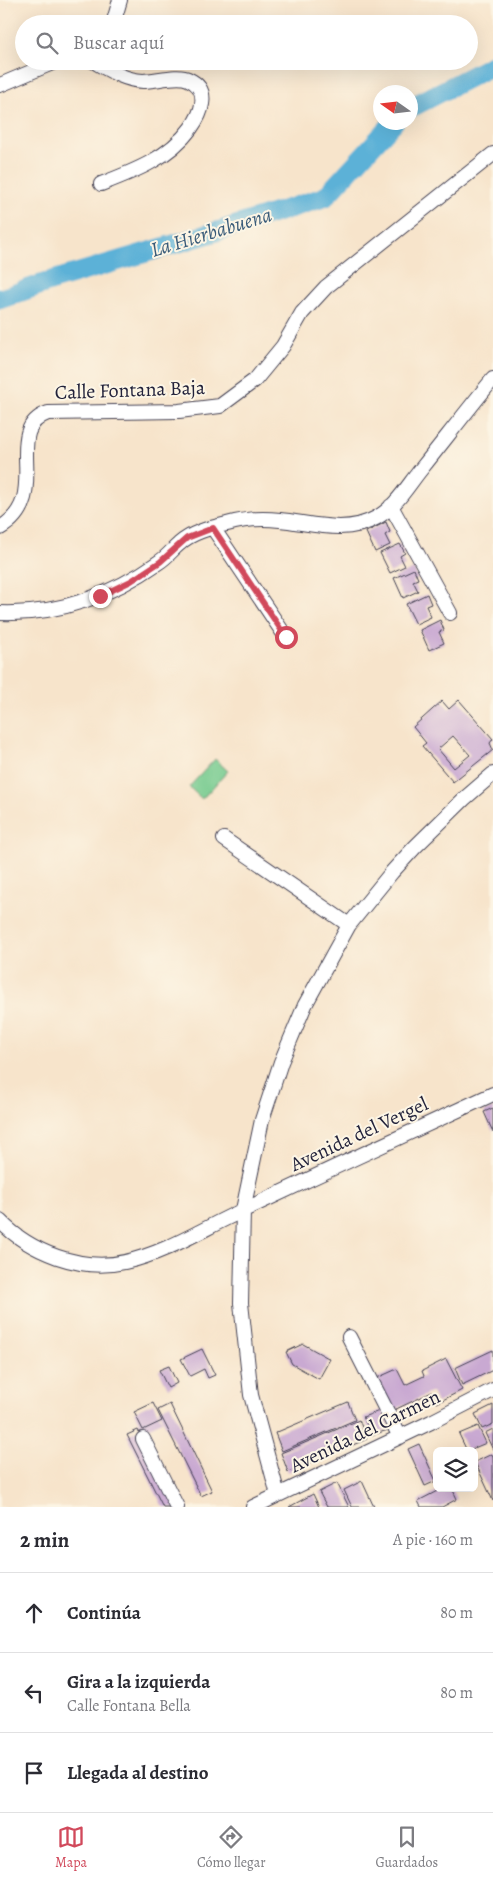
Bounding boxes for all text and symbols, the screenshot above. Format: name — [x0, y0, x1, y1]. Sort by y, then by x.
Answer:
search box — [15, 15, 478, 70]
icon: search — [33, 29, 61, 57]
text: Buscar aquí — [73, 30, 164, 56]
north arrow — [373, 85, 418, 130]
water label: La Hierbabuena — [147, 200, 275, 264]
street label: Calle Fontana Baja — [54, 374, 206, 406]
route end — [89, 585, 112, 608]
route start — [275, 626, 298, 649]
street label: Avenida del Vergel — [285, 1090, 432, 1178]
street label: Avenida del Carmen — [284, 1383, 445, 1480]
map controls — [433, 1447, 478, 1492]
button: layers — [433, 1447, 478, 1492]
text: 2 min — [20, 1526, 69, 1554]
text: A pie · 160 m — [393, 1529, 473, 1551]
icon: ahead — [20, 1599, 48, 1627]
text: Continúa — [67, 1600, 141, 1626]
text: 80 m — [440, 1602, 473, 1624]
text: Gira a la izquierda — [67, 1669, 210, 1695]
icon: left — [20, 1679, 48, 1707]
text: 80 m — [440, 1682, 473, 1704]
text: Calle Fontana Bella — [67, 1695, 191, 1717]
icon: arrive — [20, 1759, 48, 1787]
text: Llegada al destino — [67, 1760, 209, 1786]
tab: Mapa — [55, 1823, 87, 1872]
tab: Cómo llegar — [197, 1823, 266, 1872]
tab: Guardados — [375, 1823, 438, 1872]

